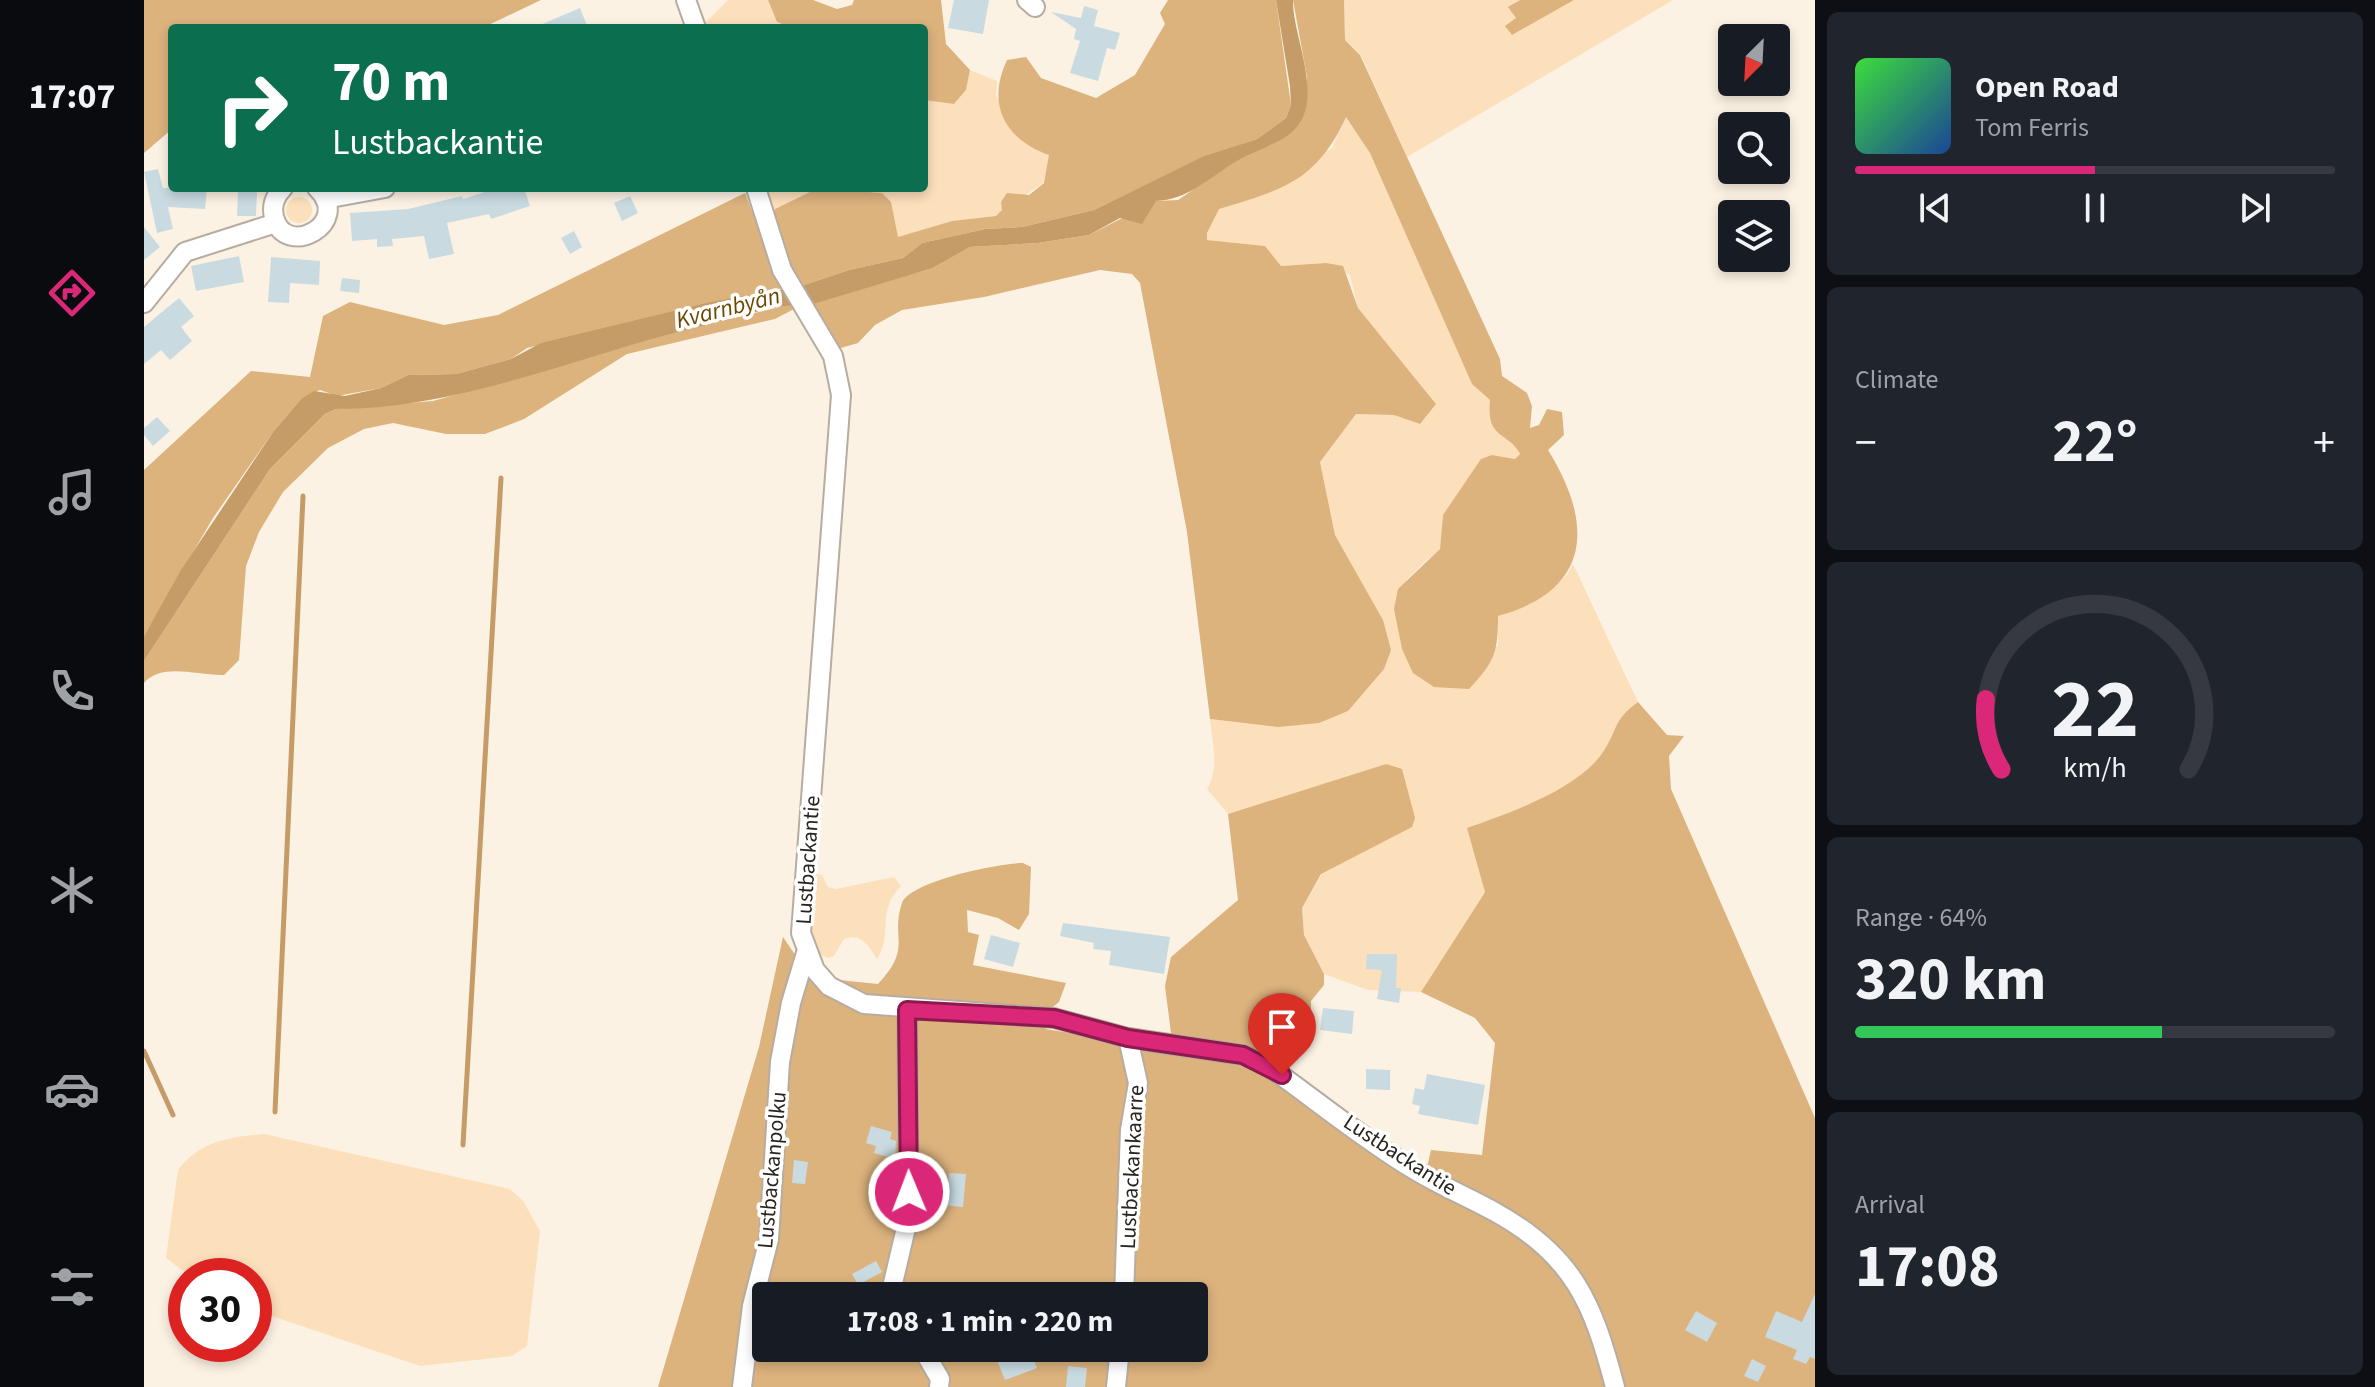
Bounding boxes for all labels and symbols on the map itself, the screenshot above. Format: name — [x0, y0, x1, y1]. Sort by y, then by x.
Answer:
north arrow — [1718, 24, 1790, 96]
water label: Kvarnbyån — [672, 278, 784, 338]
street label: Lustbackantie — [788, 794, 828, 926]
pin — [1248, 993, 1316, 1075]
street label: Lustbackankaarre — [1112, 1084, 1152, 1250]
street label: Lustbackanpolku — [749, 1090, 795, 1250]
street label: Lustbackantie — [1337, 1106, 1463, 1204]
position arrow — [867, 1150, 951, 1234]
speed limit sign: 30 — [168, 1258, 272, 1362]

